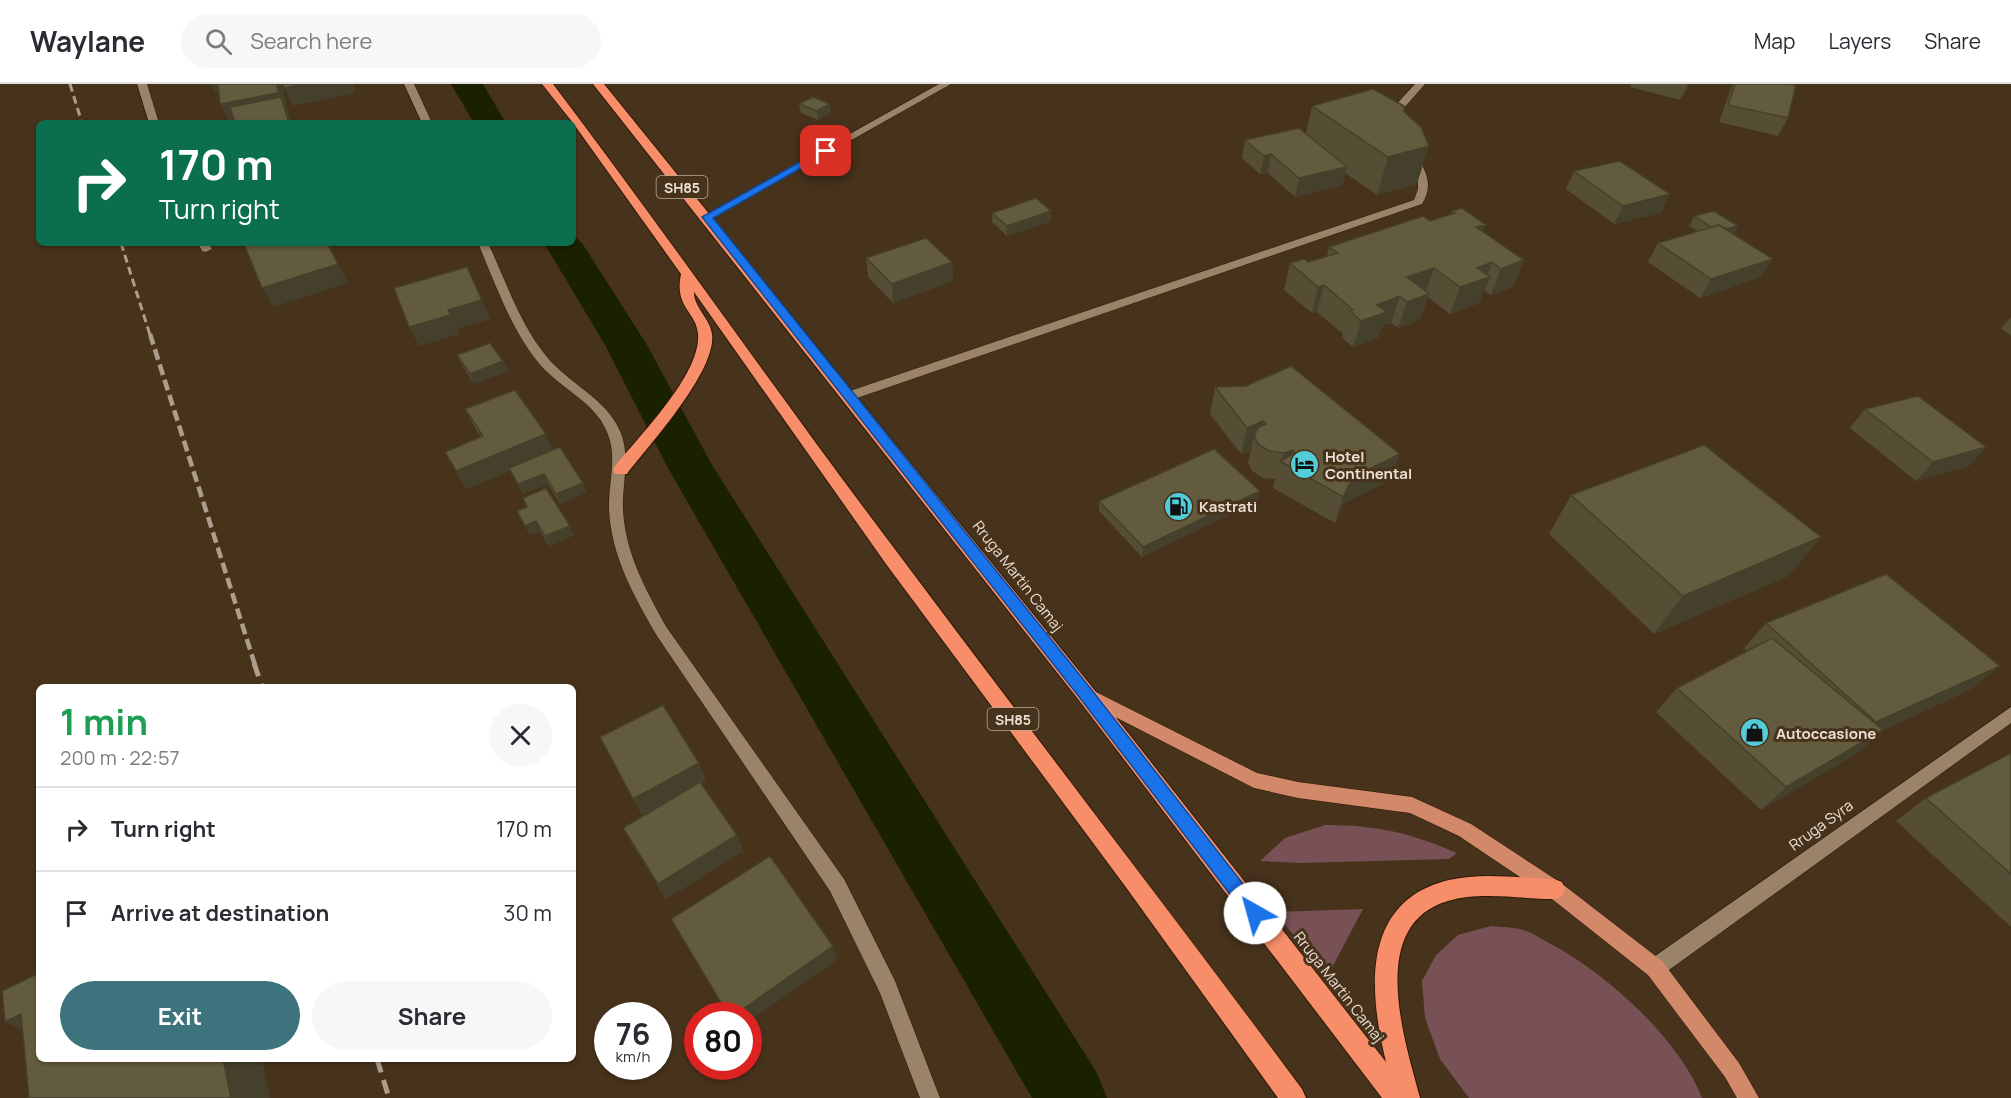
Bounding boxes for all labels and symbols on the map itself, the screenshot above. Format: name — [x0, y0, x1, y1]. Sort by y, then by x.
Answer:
pin — [800, 125, 851, 176]
road number: SH85 — [656, 176, 708, 198]
place label: Hotel Continental — [1325, 446, 1412, 484]
hotel icon: Hotel Continental — [1288, 449, 1320, 481]
fuel station icon: Kastrati — [1162, 490, 1194, 522]
place label: Kastrati — [1199, 496, 1257, 517]
street label: Rruga Martin Camaj — [968, 516, 1068, 636]
road number: SH85 — [988, 708, 1038, 730]
shop icon: Autoccasione — [1739, 717, 1771, 749]
place label: Autoccasione — [1776, 723, 1876, 744]
street label: Rruga Syra — [1785, 795, 1857, 855]
position arrow — [1223, 881, 1287, 945]
street label: Rruga Martin Camaj — [1289, 927, 1389, 1047]
speed limit sign: 80 — [684, 1002, 762, 1080]

